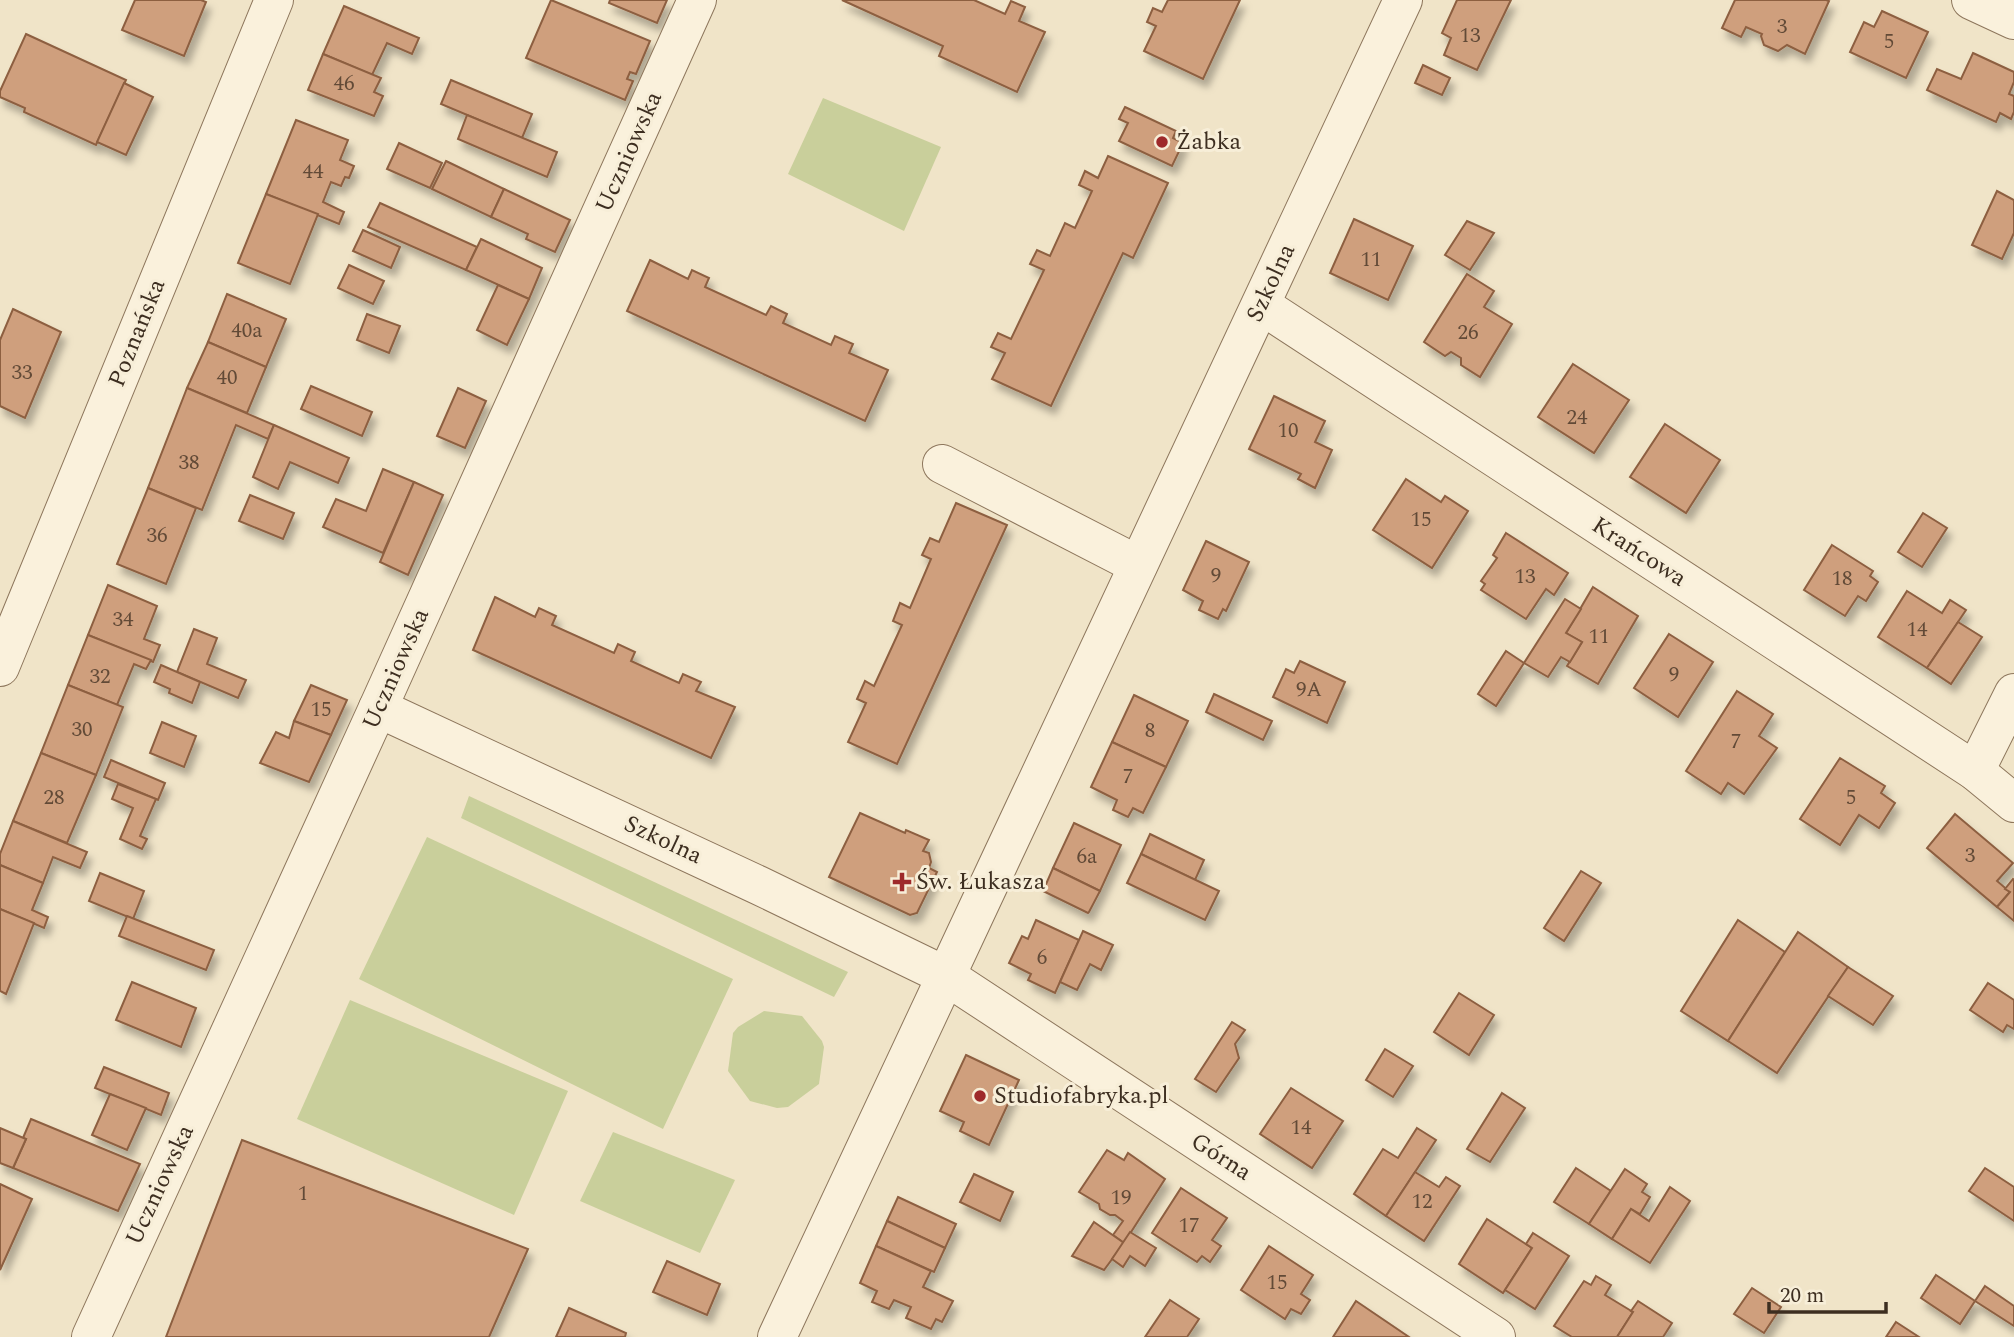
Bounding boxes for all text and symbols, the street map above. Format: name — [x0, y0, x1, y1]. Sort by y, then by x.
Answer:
house number: 3 — [1777, 11, 1788, 43]
house number: 13 — [1460, 20, 1481, 52]
house number: 5 — [1884, 26, 1894, 58]
house number: 46 — [334, 68, 355, 100]
street label: Uczniowska — [586, 85, 672, 218]
place label: Żabka — [1176, 124, 1242, 160]
marker: Żabka — [1154, 134, 1170, 150]
house number: 44 — [303, 156, 324, 188]
street label: Szkolna — [1237, 238, 1305, 328]
house number: 11 — [1361, 244, 1382, 276]
street label: Poznańska — [99, 273, 175, 393]
house number: 40a — [231, 315, 263, 347]
house number: 26 — [1458, 317, 1479, 349]
house number: 33 — [12, 357, 33, 389]
house number: 40 — [217, 362, 238, 394]
house number: 24 — [1567, 402, 1588, 434]
house number: 10 — [1278, 415, 1299, 447]
house number: 38 — [179, 447, 200, 479]
house number: 15 — [1411, 504, 1432, 536]
street label: Krańcowa — [1584, 508, 1694, 596]
house number: 36 — [147, 520, 168, 552]
house number: 9 — [1211, 560, 1221, 592]
house number: 13 — [1515, 561, 1536, 593]
house number: 18 — [1832, 563, 1853, 595]
street label: Uczniowska — [353, 602, 439, 735]
house number: 34 — [113, 604, 134, 636]
house number: 14 — [1907, 614, 1928, 646]
house number: 11 — [1589, 621, 1610, 653]
house number: 9 — [1669, 659, 1679, 691]
house number: 32 — [90, 661, 111, 693]
house number: 9A — [1296, 674, 1322, 706]
house number: 15 — [311, 694, 332, 726]
house number: 30 — [72, 714, 93, 746]
house number: 8 — [1145, 715, 1155, 747]
house number: 7 — [1731, 726, 1741, 758]
house number: 7 — [1123, 761, 1133, 793]
house number: 28 — [44, 782, 65, 814]
house number: 5 — [1846, 782, 1856, 814]
street label: Szkolna — [618, 806, 708, 874]
house number: 3 — [1965, 840, 1976, 872]
house number: 6a — [1077, 841, 1098, 873]
place label: Św. Łukasza — [916, 864, 1046, 900]
marker: Św. Łukasza — [894, 874, 910, 890]
house number: 6 — [1037, 942, 1047, 974]
place label: Studiofabryka.pl — [994, 1078, 1169, 1114]
marker: Studiofabryka.pl — [972, 1088, 988, 1104]
house number: 14 — [1291, 1112, 1312, 1144]
street label: Uczniowska — [116, 1118, 204, 1251]
street label: Górna — [1183, 1124, 1259, 1190]
house number: 1 — [298, 1178, 308, 1210]
house number: 19 — [1111, 1182, 1132, 1214]
house number: 12 — [1412, 1186, 1433, 1218]
house number: 17 — [1179, 1210, 1200, 1242]
house number: 15 — [1267, 1267, 1288, 1299]
scale bar — [1769, 1270, 1886, 1314]
text: 20 m — [1780, 1280, 1824, 1312]

